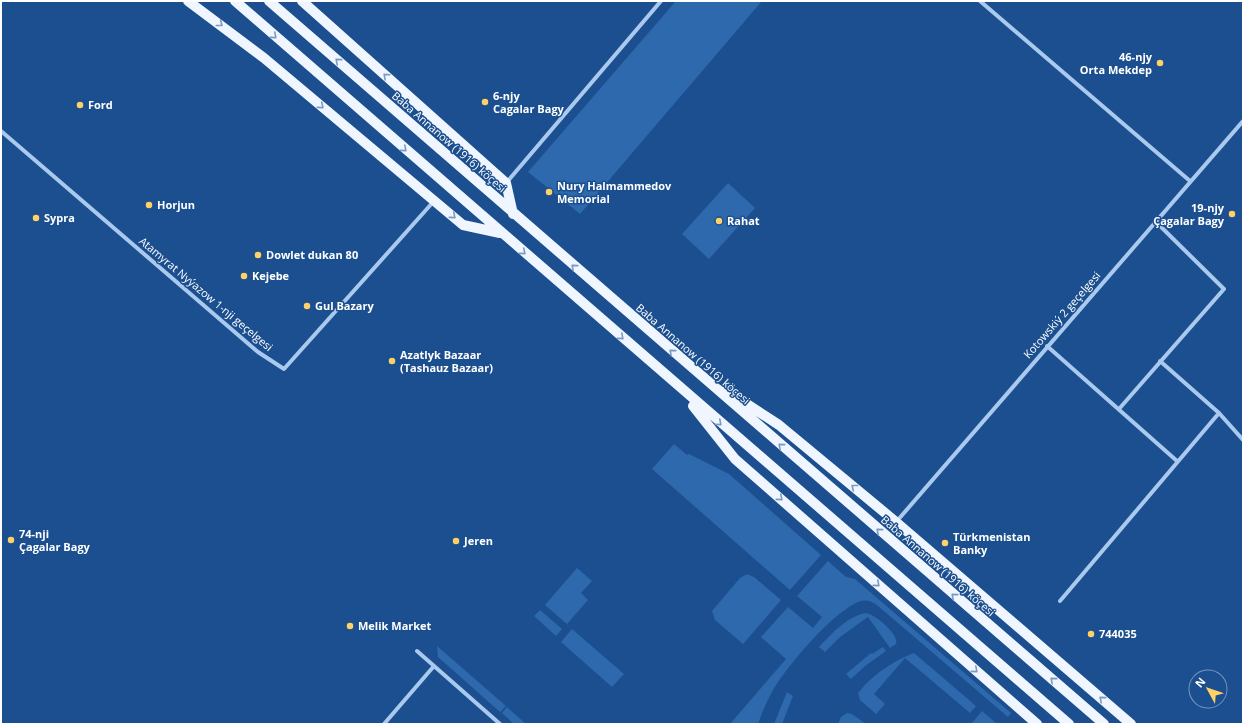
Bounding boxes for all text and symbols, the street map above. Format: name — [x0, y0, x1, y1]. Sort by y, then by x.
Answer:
one-way arrow — [215, 20, 222, 27]
one-way arrow — [270, 31, 277, 38]
place label: 46-njy Orta Mekdep — [1080, 49, 1153, 77]
marker: 46-njy Orta Mekdep — [1155, 58, 1165, 68]
one-way arrow — [335, 59, 343, 66]
one-way arrow — [383, 74, 391, 81]
street label: Baba Annanow (1916) köçesi — [389, 88, 510, 195]
place label: 6-njy Cagalar Bagy — [493, 88, 565, 116]
place label: Ford — [88, 97, 113, 112]
marker: 6-njy Cagalar Bagy — [480, 97, 490, 107]
marker: Ford — [75, 100, 85, 110]
one-way arrow — [316, 101, 323, 108]
one-way arrow — [399, 144, 406, 151]
place label: Nury Halmammedov Memorial — [557, 178, 672, 206]
marker: Nury Halmammedov Memorial — [544, 187, 554, 197]
place label: Horjun — [157, 197, 195, 212]
marker: Horjun — [144, 200, 154, 210]
place label: 19-njy Çagalar Bagy — [1153, 200, 1225, 228]
marker: 19-njy Çagalar Bagy — [1227, 209, 1237, 219]
place label: Sypra — [44, 210, 75, 225]
one-way arrow — [448, 212, 455, 219]
marker: Sypra — [31, 213, 41, 223]
place label: Rahat — [727, 213, 760, 228]
marker: Rahat — [714, 216, 724, 226]
street label: Atamyrat Nyýazow 1-nji geçelgesi — [136, 233, 276, 354]
place label: Dowlet dukan 80 — [266, 247, 358, 262]
one-way arrow — [519, 247, 526, 254]
marker: Dowlet dukan 80 — [253, 250, 263, 260]
one-way arrow — [571, 264, 579, 271]
place label: Kejebe — [252, 268, 290, 283]
street label: Kotowskiý 2 geçelgesi — [1020, 268, 1103, 361]
marker: Kejebe — [239, 271, 249, 281]
place label: Gul Bazary — [315, 298, 374, 313]
street label: Baba Annanow (1916) köçesi — [633, 300, 754, 407]
marker: Gul Bazary — [302, 301, 312, 311]
one-way arrow — [616, 333, 624, 340]
place label: Azatlyk Bazaar (Tashauz Bazaar) — [400, 347, 493, 375]
one-way arrow — [670, 349, 677, 356]
marker: Azatlyk Bazaar (Tashauz Bazaar) — [387, 356, 397, 366]
one-way arrow — [715, 418, 722, 425]
one-way arrow — [778, 443, 786, 451]
one-way arrow — [851, 484, 859, 491]
one-way arrow — [775, 494, 782, 501]
street label: Baba Annanow (1916) köçesi — [878, 512, 999, 619]
place label: 74-nji Çagalar Bagy — [19, 526, 91, 554]
one-way arrow — [877, 529, 884, 536]
place label: Türkmenistan Banky — [953, 529, 1030, 557]
place label: Jeren — [463, 533, 493, 548]
marker: 74-nji Çagalar Bagy — [6, 535, 16, 545]
marker: Jeren — [451, 536, 461, 546]
marker: Türkmenistan Banky — [940, 538, 950, 548]
one-way arrow — [873, 579, 880, 586]
one-way arrow — [952, 593, 959, 600]
place label: Melik Market — [358, 618, 432, 633]
marker: Melik Market — [345, 621, 355, 631]
place label: 744035 — [1099, 626, 1137, 641]
marker: 744035 — [1086, 629, 1096, 639]
one-way arrow — [970, 665, 978, 673]
north arrow — [1188, 669, 1228, 709]
text: N — [1191, 674, 1209, 691]
one-way arrow — [1050, 678, 1058, 685]
one-way arrow — [1099, 696, 1107, 703]

